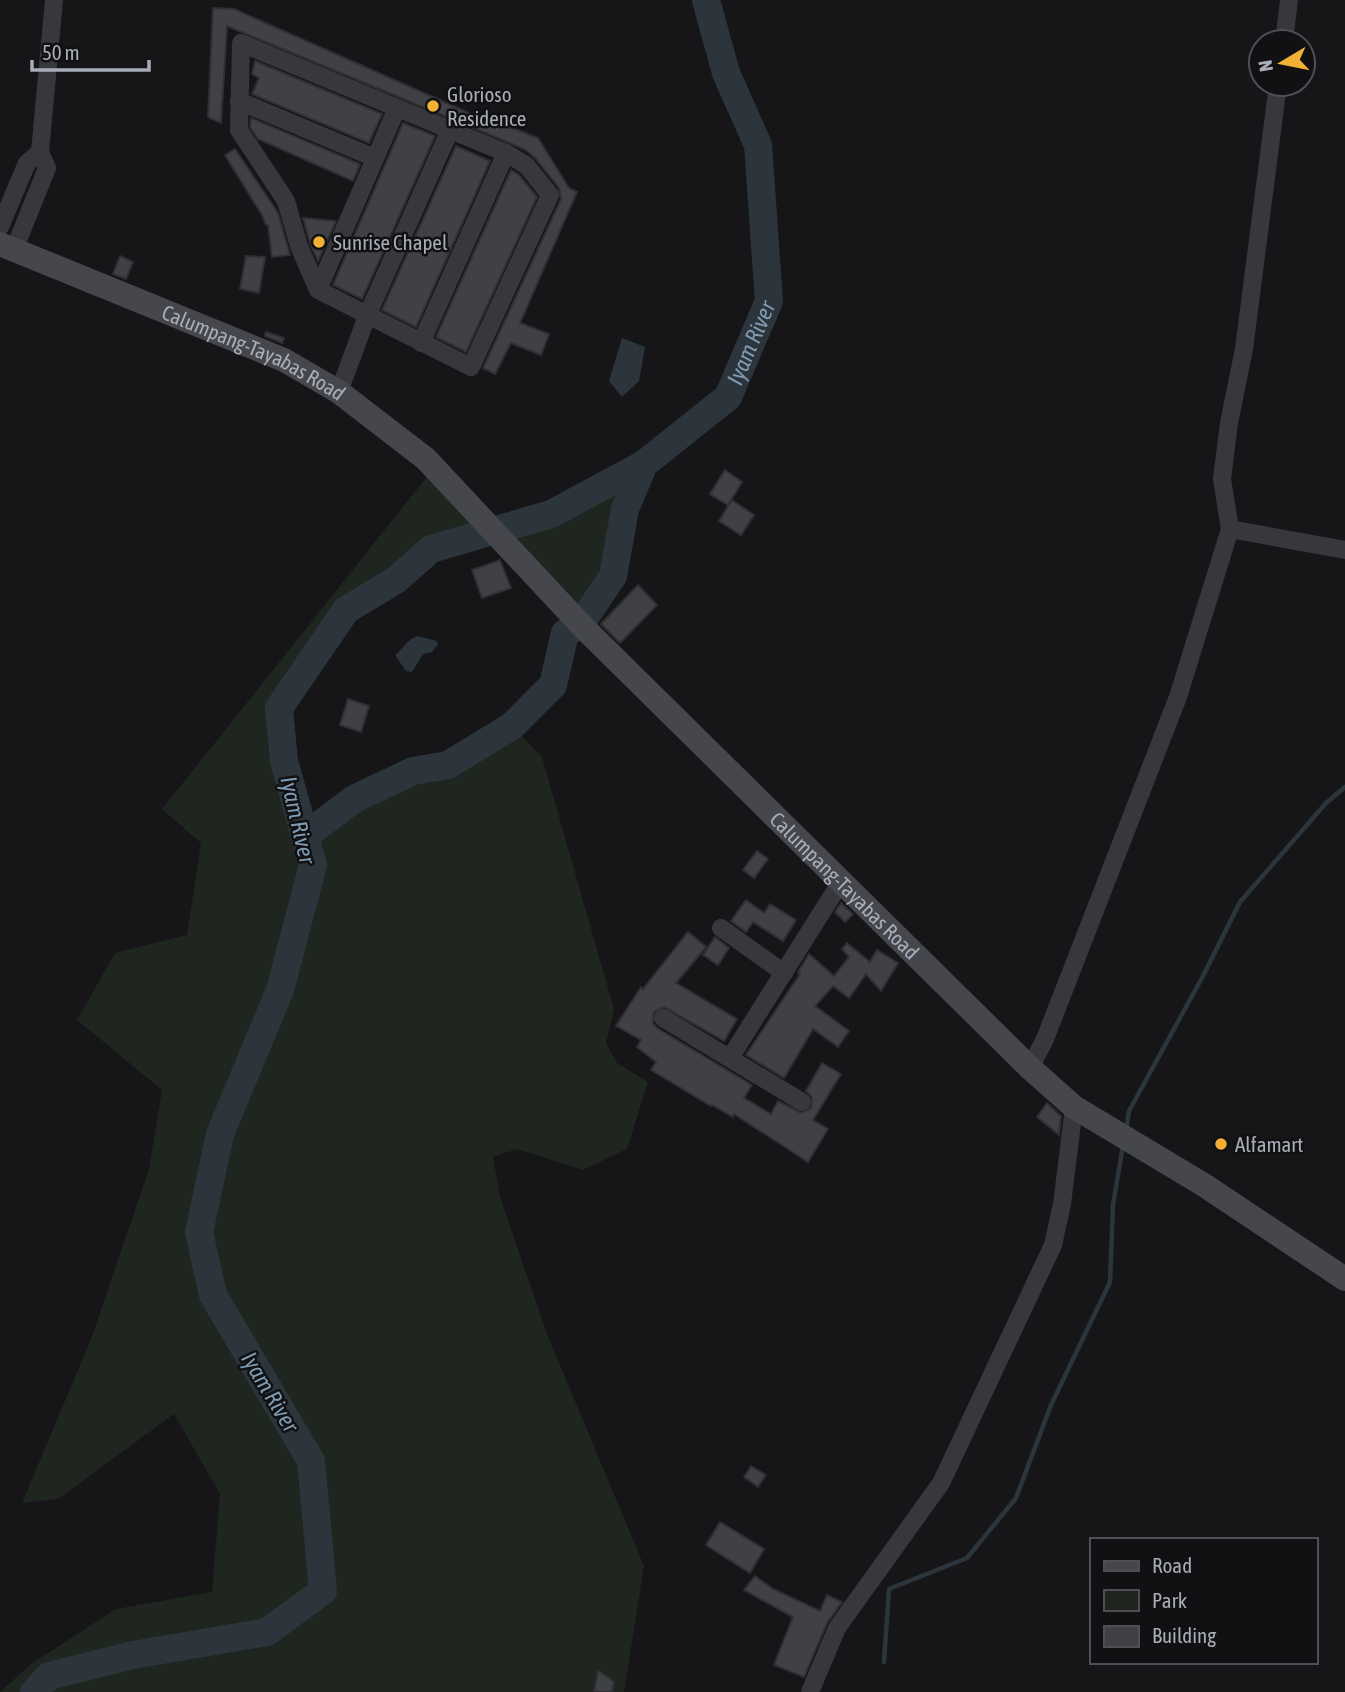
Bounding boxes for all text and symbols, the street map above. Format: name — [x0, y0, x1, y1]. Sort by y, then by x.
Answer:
scale bar — [32, 28, 149, 72]
north arrow — [1247, 28, 1317, 98]
text: 50 m — [42, 40, 80, 64]
text: N — [1253, 59, 1277, 73]
place label: Glorioso Residence — [447, 82, 526, 130]
marker: Glorioso Residence — [425, 98, 441, 114]
place label: Sunrise Chapel — [333, 230, 448, 254]
marker: Sunrise Chapel — [311, 234, 327, 250]
water label: Iyam River — [722, 296, 781, 389]
street label: Calumpang-Tayabas Road — [159, 300, 350, 405]
water label: Iyam River — [275, 774, 321, 867]
street label: Calumpang-Tayabas Road — [766, 807, 924, 964]
place label: Alfamart — [1235, 1132, 1303, 1156]
marker: Alfamart — [1213, 1136, 1229, 1152]
water label: Iyam River — [236, 1347, 305, 1438]
legend — [1090, 1538, 1317, 1664]
text: Road — [1152, 1553, 1192, 1577]
text: Park — [1152, 1588, 1187, 1612]
text: Building — [1152, 1623, 1216, 1647]

